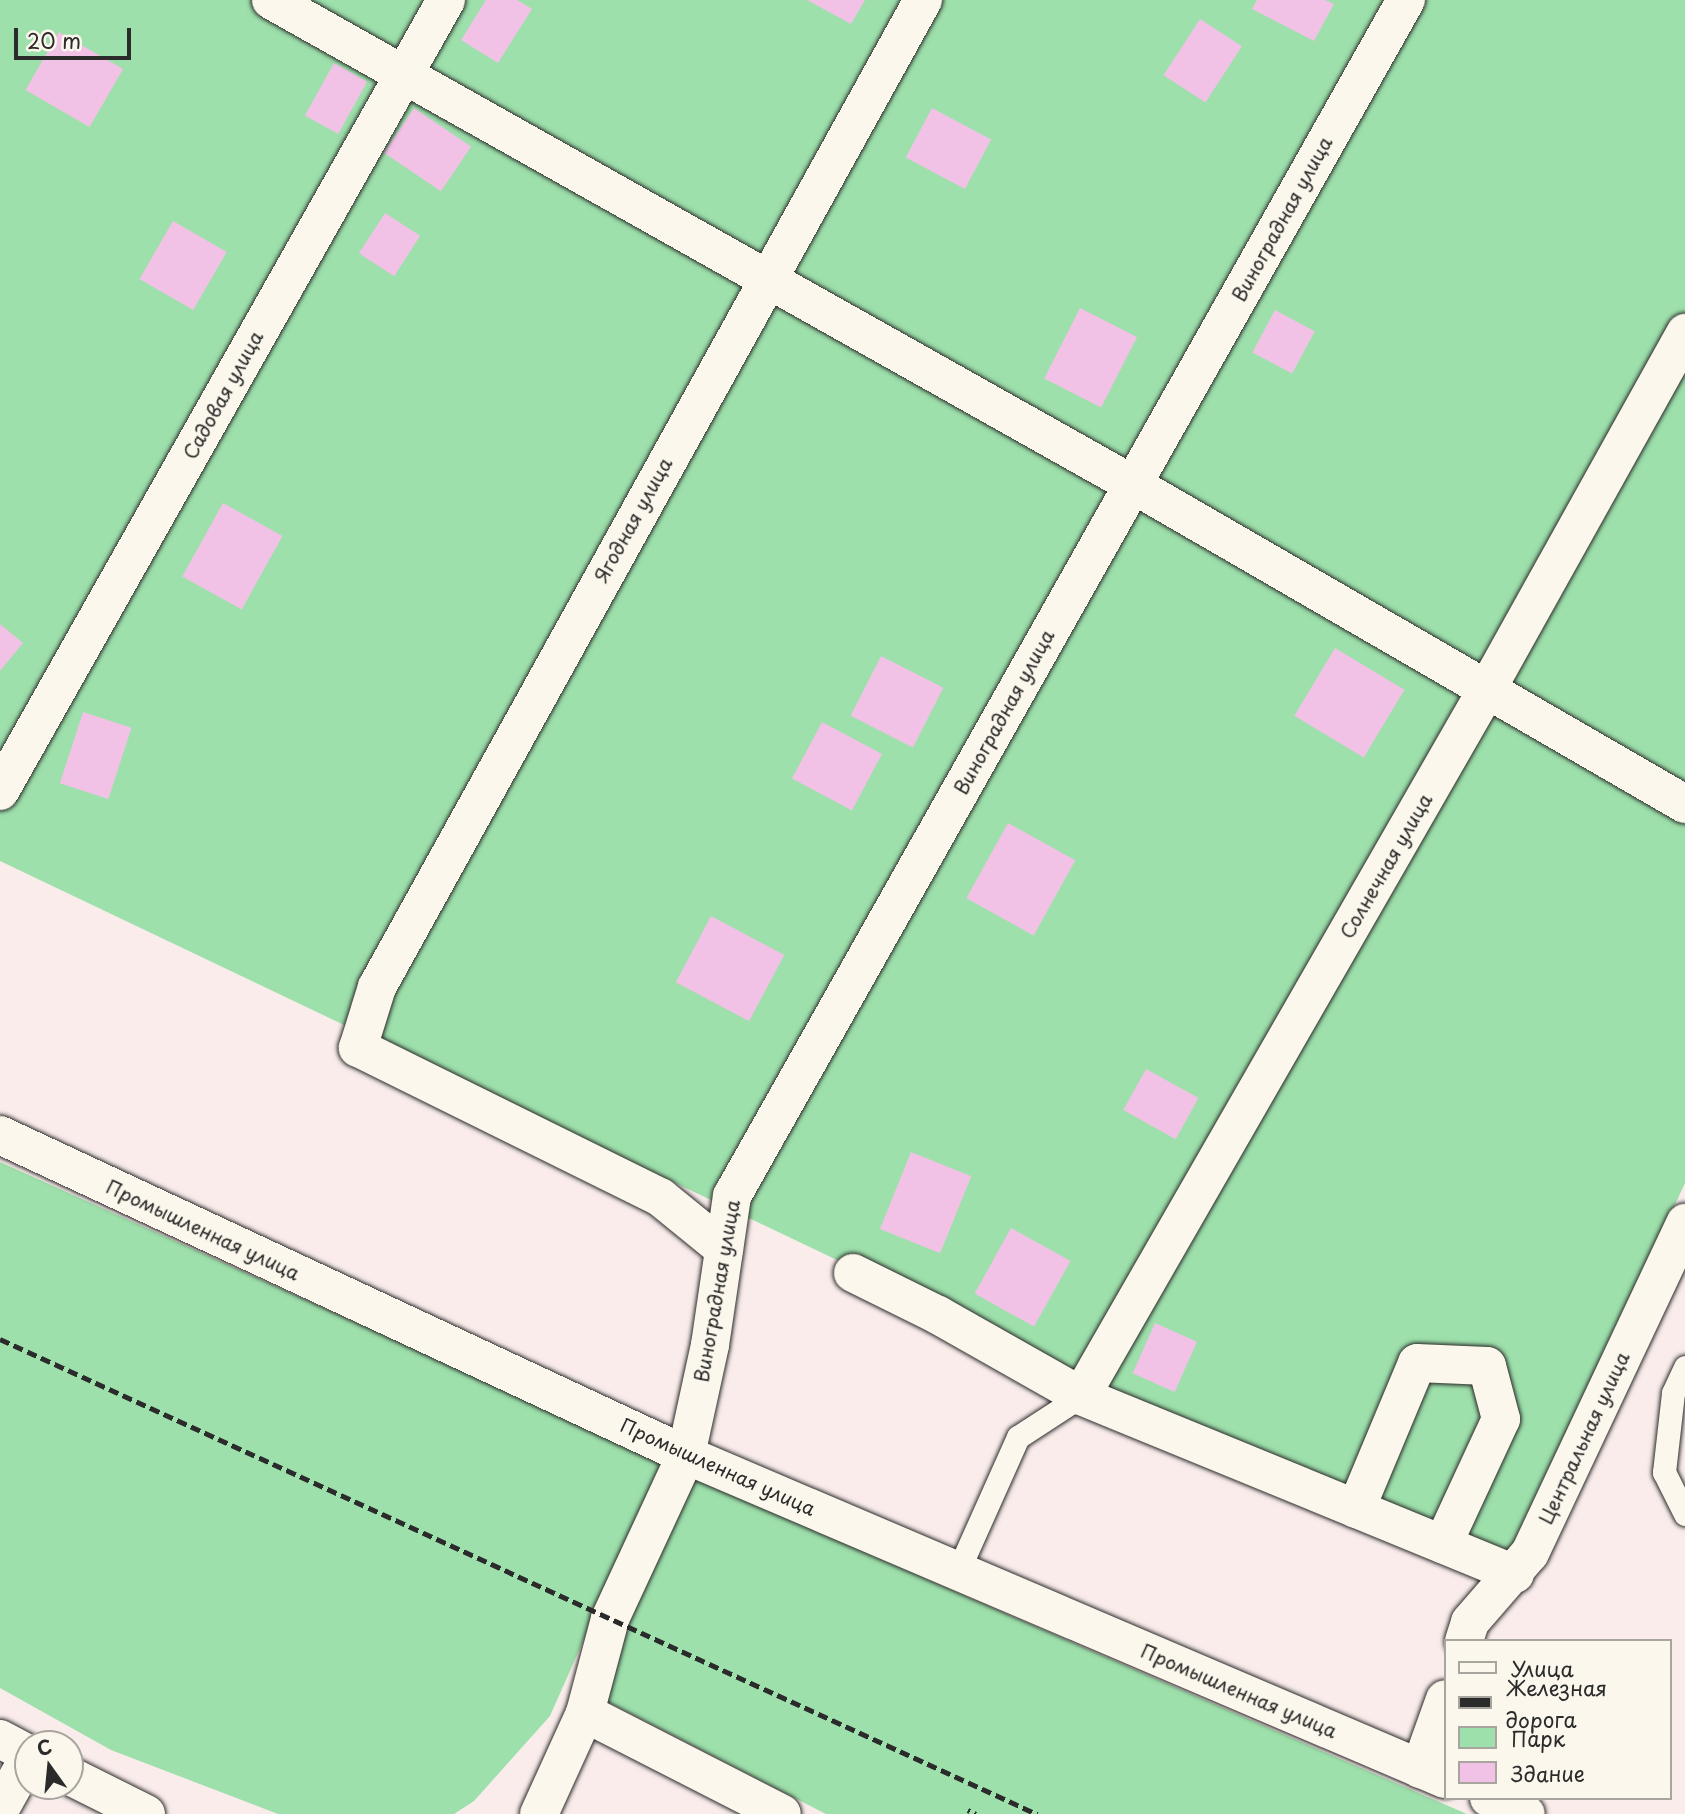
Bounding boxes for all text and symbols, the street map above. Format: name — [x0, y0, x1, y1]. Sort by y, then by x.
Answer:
scale bar — [18, 14, 135, 58]
text: 20 m — [27, 24, 81, 56]
street label: Виноградная улица — [1227, 132, 1337, 306]
street label: Садовая улица — [178, 327, 268, 463]
street label: Ягодная улица — [589, 453, 677, 587]
street label: Виноградная улица — [949, 625, 1059, 799]
street label: Солнечная улица — [1335, 789, 1437, 943]
street label: Промышленная улица — [102, 1175, 304, 1285]
street label: Виноградная улица — [690, 1197, 744, 1385]
street label: Центральная улица — [1534, 1348, 1634, 1528]
street label: Промышленная улица — [617, 1413, 819, 1521]
street label: Промышленная улица — [1137, 1639, 1341, 1743]
legend — [1444, 1639, 1671, 1800]
text: Улица — [1511, 1652, 1574, 1684]
text: Железная дорога — [1506, 1671, 1607, 1735]
text: Парк — [1511, 1722, 1565, 1754]
north arrow — [14, 1730, 84, 1800]
text: С — [34, 1731, 55, 1762]
text: Здание — [1511, 1757, 1585, 1789]

